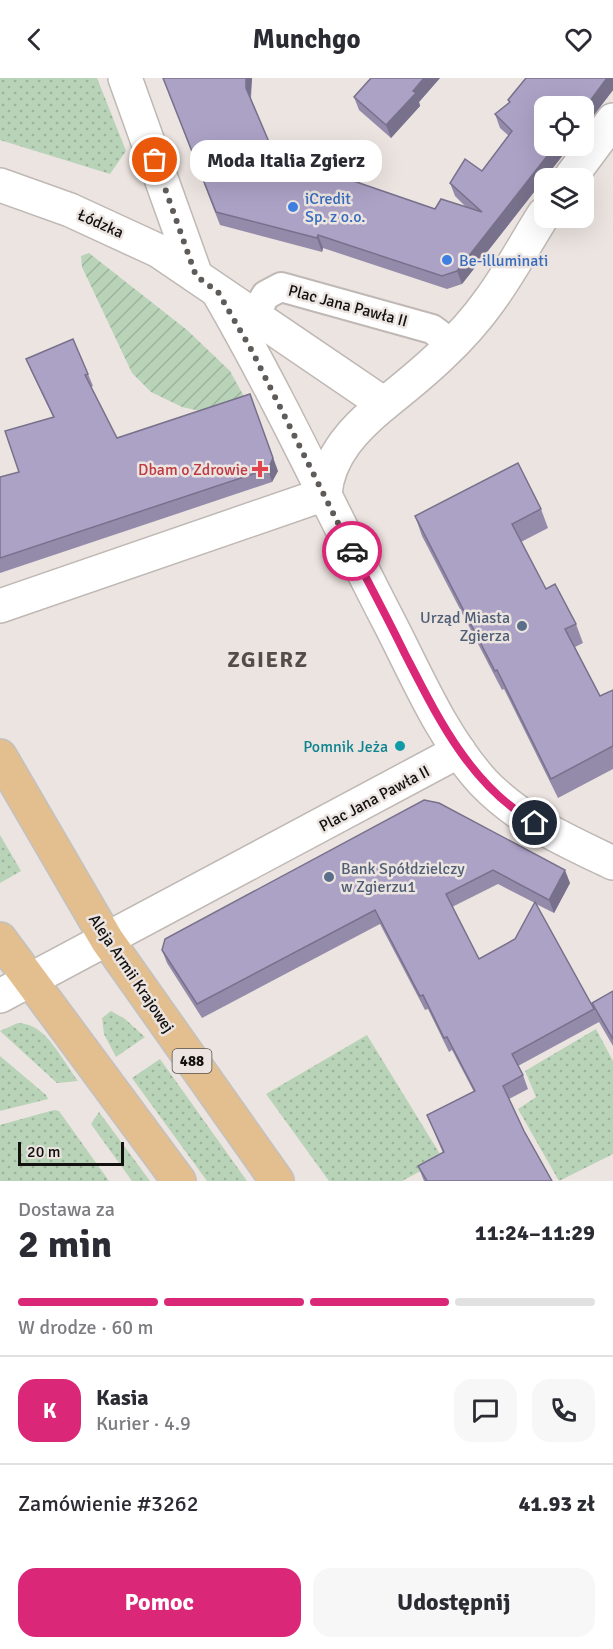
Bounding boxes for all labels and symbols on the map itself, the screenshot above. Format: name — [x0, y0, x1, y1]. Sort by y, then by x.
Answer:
pin — [129, 134, 180, 185]
callout: Moda Italia Zgierz — [191, 139, 383, 181]
place label: iCredit Sp. z o.o. — [305, 189, 366, 227]
marker: iCredit Sp. z o.o. — [286, 200, 300, 214]
street label: Łódzka — [75, 205, 127, 243]
place label: Be-illuminati — [459, 251, 548, 271]
marker: Be-illuminati — [440, 253, 454, 267]
street label: Plac Jana Pawła II — [286, 280, 410, 332]
place label: Dbam o Zdrowie — [138, 460, 248, 480]
marker: Dbam o Zdrowie — [253, 462, 267, 476]
courier — [322, 521, 382, 581]
place label: Urząd Miasta Zgierza — [420, 608, 510, 646]
marker: Urząd Miasta Zgierza — [515, 619, 529, 633]
district label: ZGIERZ — [227, 646, 309, 673]
place label: Pomnik Jeża — [303, 737, 388, 757]
marker: Pomnik Jeża — [393, 739, 407, 753]
street label: Plac Jana Pawła II — [316, 761, 433, 837]
pin — [509, 797, 560, 848]
place label: Bank Spółdzielczy w Zgierzu1 — [341, 859, 465, 897]
marker: Bank Spółdzielczy w Zgierzu1 — [322, 870, 336, 884]
street label: Aleja Armii Krajowej — [84, 910, 178, 1037]
road number: 488 — [172, 1049, 212, 1073]
scale bar — [18, 1139, 124, 1166]

